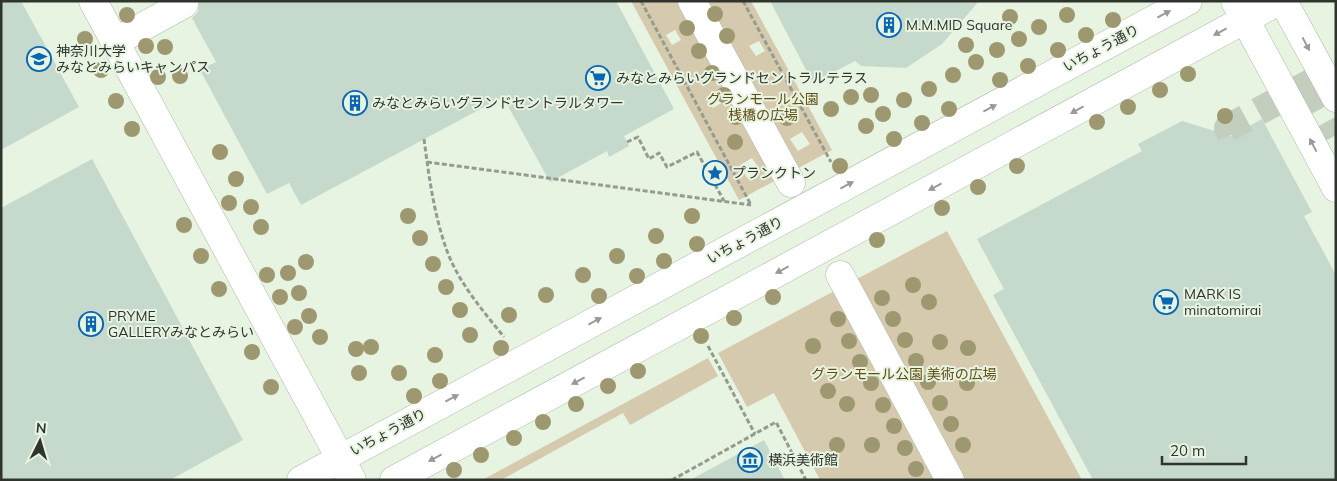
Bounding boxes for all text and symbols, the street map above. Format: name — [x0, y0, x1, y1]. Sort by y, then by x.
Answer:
one-way arrow — [1157, 10, 1171, 18]
building icon: M.M.MID Square — [876, 12, 902, 38]
place label: M.M.MID Square — [906, 16, 1012, 34]
street label: いちょう通り — [1060, 20, 1142, 76]
one-way arrow — [1213, 28, 1227, 36]
one-way arrow — [1302, 37, 1311, 51]
place label: 神奈川大学 みなとみらいキャンパス — [56, 42, 210, 76]
school or university icon: 神奈川大学 みなとみらいキャンパス — [26, 46, 52, 72]
supermarket icon: みなとみらいグランドセントラルテラス — [585, 65, 611, 91]
place label: みなとみらいグランドセントラルテラス — [616, 69, 868, 87]
building icon: みなとみらいグランドセントラルタワー — [342, 90, 368, 116]
park label: グランモール公園 桟橋の広場 — [707, 90, 819, 124]
place label: みなとみらいグランドセントラルタワー — [372, 94, 624, 112]
one-way arrow — [983, 104, 998, 112]
one-way arrow — [1070, 106, 1085, 114]
one-way arrow — [1308, 138, 1317, 152]
place icon: プランクトン — [702, 160, 728, 186]
place label: プランクトン — [732, 164, 816, 182]
one-way arrow — [840, 181, 855, 189]
one-way arrow — [927, 183, 942, 191]
street label: いちょう通り — [704, 212, 786, 268]
one-way arrow — [775, 266, 789, 274]
place label: MARK IS minatomirai — [1184, 285, 1261, 319]
supermarket icon: MARK IS minatomirai — [1153, 289, 1179, 315]
place label: PRYME GALLERYみなとみらい — [108, 307, 254, 341]
building icon: PRYME GALLERYみなとみらい — [78, 311, 104, 337]
one-way arrow — [588, 317, 602, 325]
park label: グランモール公園 美術の広場 — [811, 365, 997, 383]
one-way arrow — [571, 376, 584, 385]
one-way arrow — [444, 394, 459, 402]
street label: いちょう通り — [347, 404, 429, 460]
north arrow — [15, 416, 65, 466]
text: N — [35, 419, 47, 437]
scale bar — [1162, 434, 1246, 466]
text: 20 m — [1170, 441, 1205, 460]
museum icon: 横浜美術館 — [737, 447, 763, 473]
place label: 横浜美術館 — [768, 451, 838, 469]
one-way arrow — [427, 454, 442, 462]

